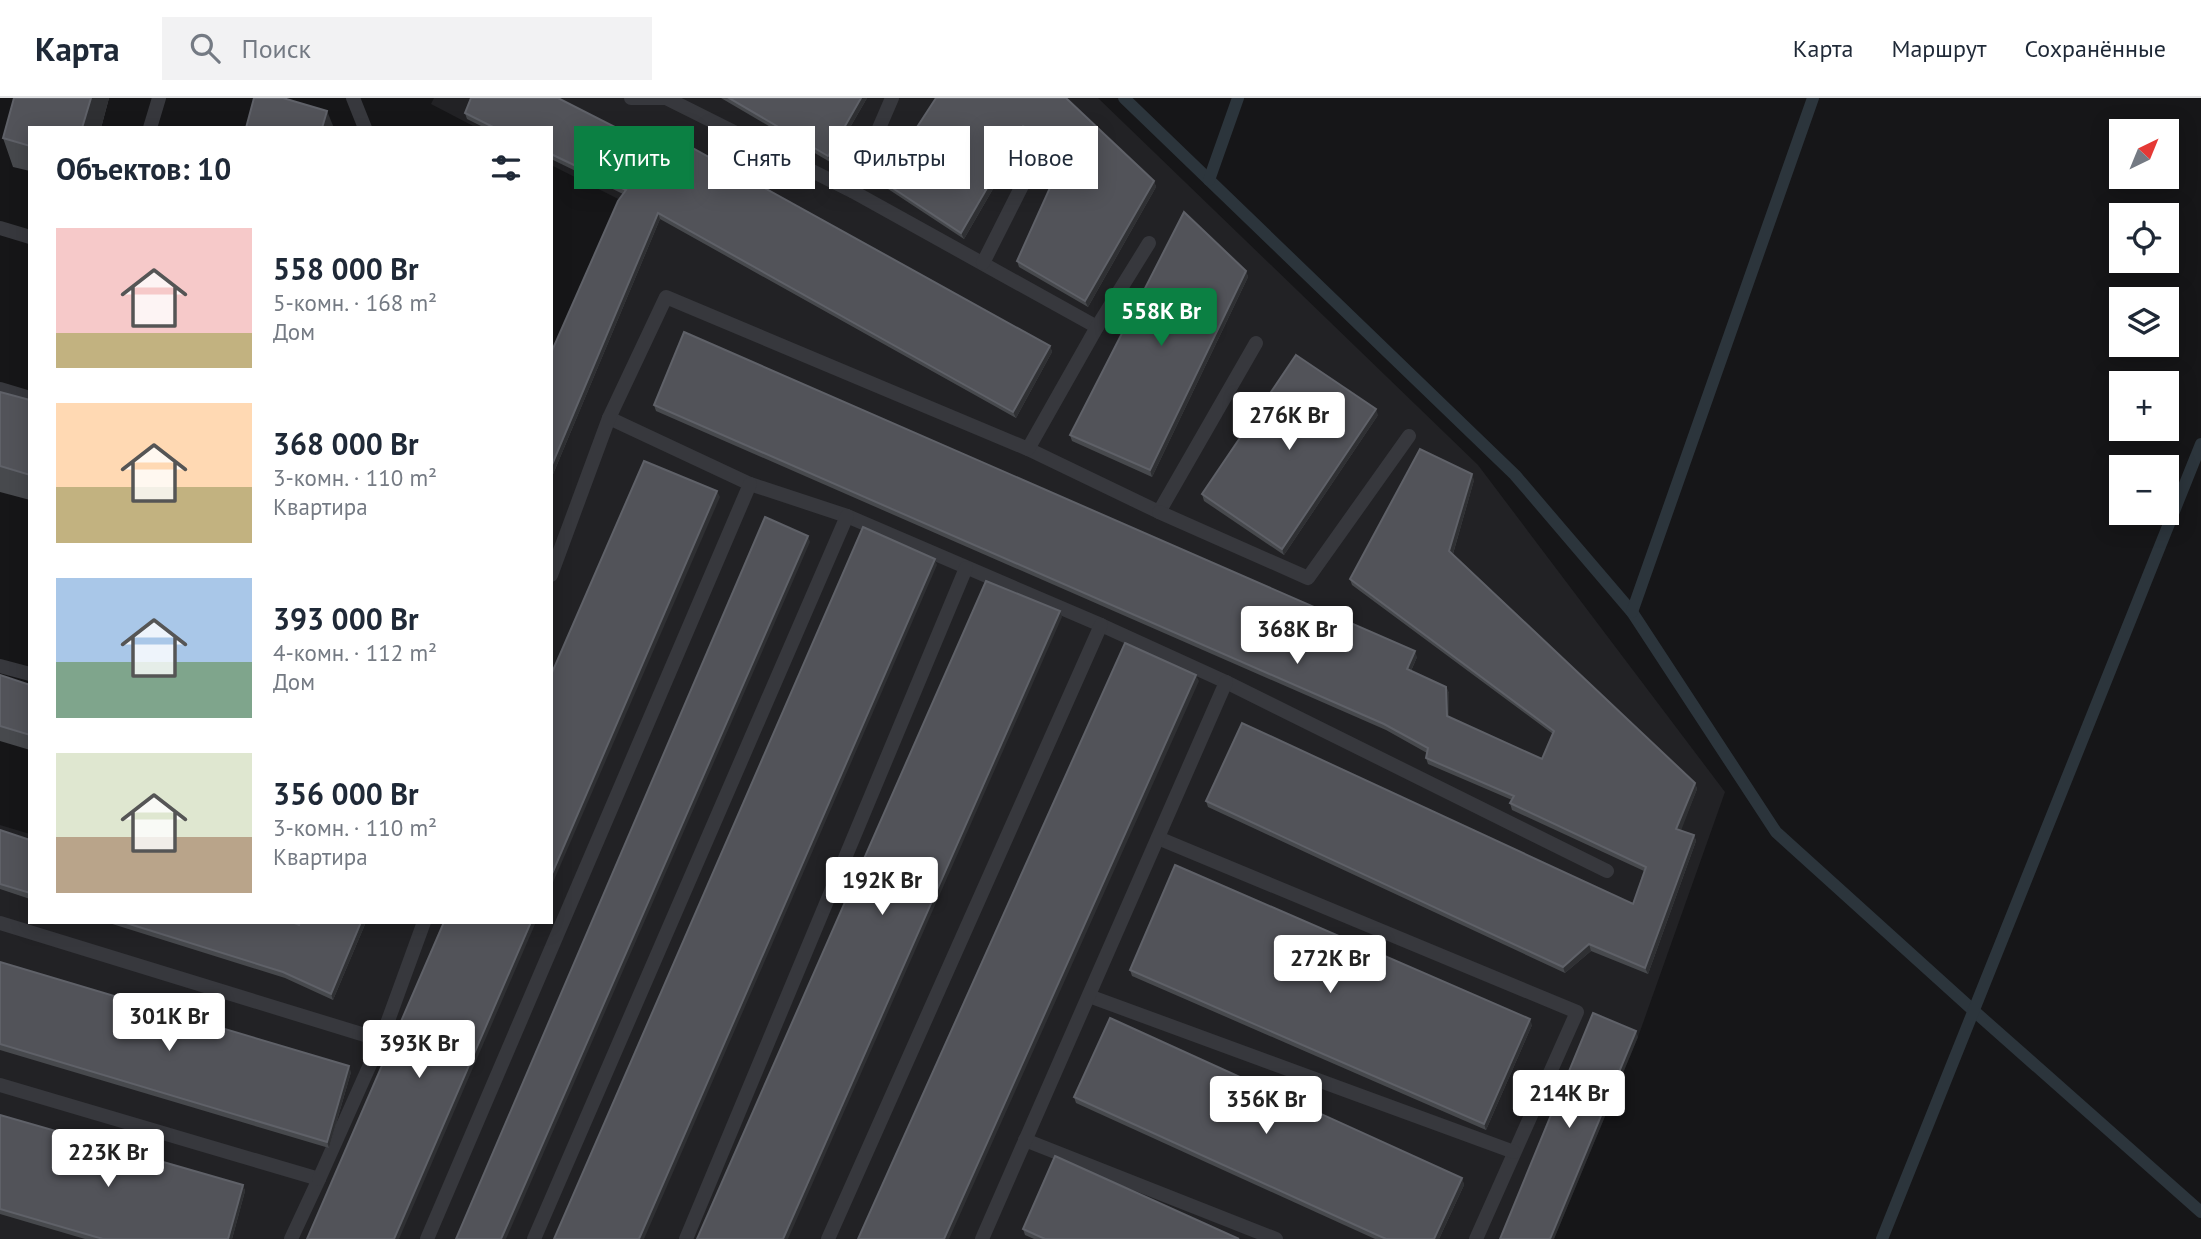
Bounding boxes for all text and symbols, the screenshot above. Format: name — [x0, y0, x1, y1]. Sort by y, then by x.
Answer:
search box — [162, 17, 652, 80]
text: Карта — [35, 27, 120, 70]
icon: search — [186, 29, 224, 67]
text: Поиск — [242, 32, 311, 65]
text: Карта — [1793, 33, 1853, 64]
text: Маршрут — [1891, 33, 1986, 64]
text: Сохранённые — [2024, 33, 2166, 64]
north arrow — [2109, 119, 2179, 189]
map controls — [2109, 119, 2179, 525]
chip: Купить — [574, 126, 694, 189]
chip: Снять — [708, 126, 815, 189]
chip: Фильтры — [829, 126, 970, 189]
chip: Новое — [984, 126, 1098, 189]
text: Объектов: 10 — [56, 149, 231, 188]
icon: filters — [487, 149, 525, 187]
button: locate — [2109, 203, 2179, 273]
text: 558 000 Br — [273, 249, 419, 288]
icon: home — [112, 256, 196, 340]
button: layers — [2109, 287, 2179, 357]
text: 5-комн. · 168 m² — [273, 288, 437, 317]
pin: 558K Br — [1096, 288, 1226, 348]
text: 558K Br — [1121, 296, 1201, 325]
text: Дом — [273, 317, 315, 346]
button: + — [2109, 371, 2179, 441]
pin: 276K Br — [1224, 392, 1354, 452]
text: 276K Br — [1249, 400, 1329, 429]
text: 368 000 Br — [273, 424, 419, 463]
icon: home — [112, 431, 196, 515]
button: − — [2109, 455, 2179, 525]
text: 3-комн. · 110 m² — [273, 463, 437, 492]
text: Квартира — [273, 492, 368, 521]
text: 393 000 Br — [273, 599, 419, 638]
icon: home — [112, 606, 196, 690]
pin: 368K Br — [1232, 606, 1362, 666]
text: 368K Br — [1257, 614, 1337, 643]
text: 4-комн. · 112 m² — [273, 638, 437, 667]
text: Дом — [273, 667, 315, 696]
text: 356 000 Br — [273, 774, 419, 813]
icon: home — [112, 781, 196, 865]
text: 3-комн. · 110 m² — [273, 813, 437, 842]
text: Квартира — [273, 842, 368, 871]
pin: 192K Br — [817, 858, 947, 917]
text: 192K Br — [842, 865, 922, 894]
pin: 272K Br — [1265, 936, 1395, 995]
text: 272K Br — [1290, 943, 1370, 972]
pin: 301K Br — [104, 993, 234, 1053]
text: 301K Br — [129, 1001, 209, 1030]
pin: 393K Br — [354, 1020, 484, 1080]
text: 393K Br — [379, 1028, 459, 1057]
pin: 214K Br — [1504, 1070, 1634, 1130]
pin: 356K Br — [1201, 1076, 1331, 1136]
text: 214K Br — [1529, 1078, 1609, 1107]
text: 356K Br — [1226, 1084, 1306, 1113]
pin: 223K Br — [43, 1130, 173, 1189]
text: 223K Br — [68, 1137, 148, 1166]

